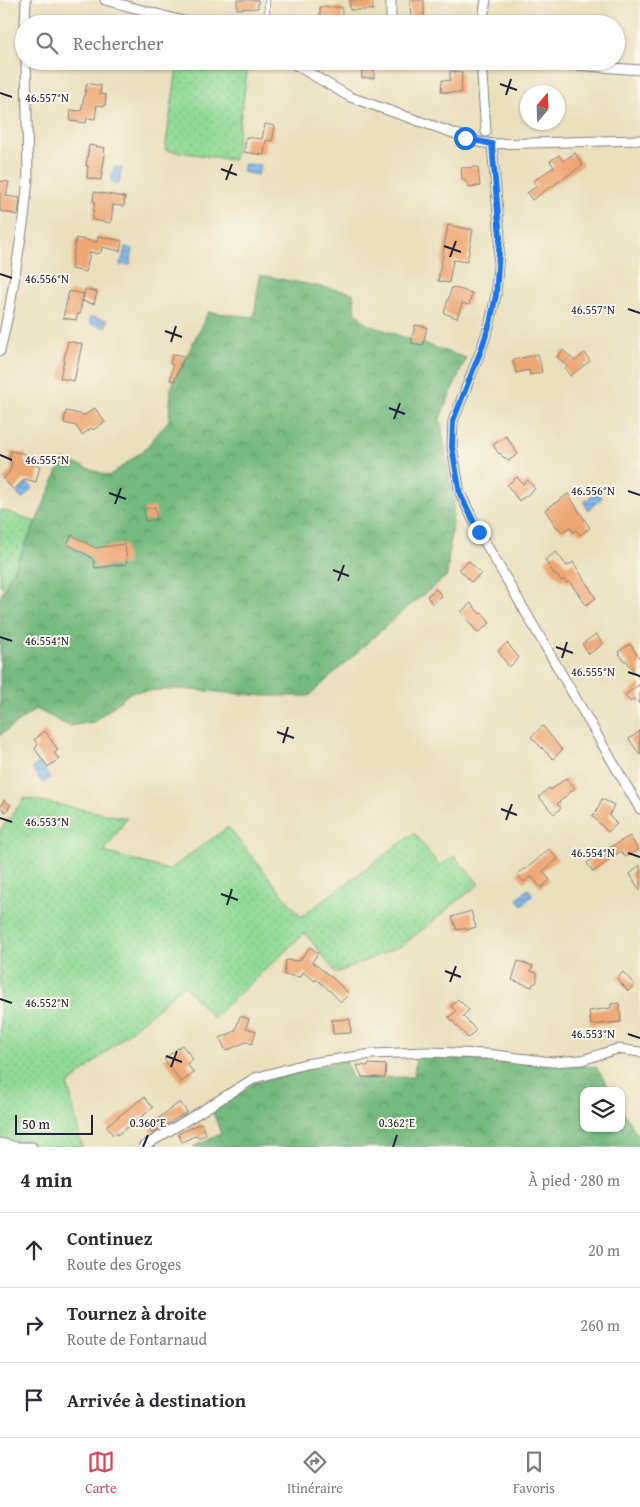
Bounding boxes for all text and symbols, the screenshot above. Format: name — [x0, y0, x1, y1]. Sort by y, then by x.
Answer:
search box — [15, 15, 625, 70]
icon: search — [33, 29, 61, 57]
text: Rechercher — [73, 29, 164, 57]
north arrow — [520, 85, 565, 130]
text: 46.557°N — [25, 89, 69, 106]
route start — [454, 127, 477, 150]
text: 46.556°N — [25, 270, 69, 287]
text: 46.557°N — [571, 301, 615, 318]
text: 46.555°N — [25, 451, 69, 468]
text: 46.556°N — [571, 482, 615, 499]
route end — [468, 521, 491, 544]
text: 46.554°N — [25, 632, 69, 649]
text: 46.555°N — [571, 663, 615, 680]
text: 46.553°N — [25, 813, 69, 830]
text: 46.554°N — [571, 844, 615, 861]
text: 46.552°N — [25, 994, 69, 1011]
text: 46.553°N — [571, 1025, 615, 1042]
map controls — [580, 1087, 625, 1132]
button: layers — [580, 1087, 625, 1132]
scale bar — [15, 1112, 92, 1135]
text: 50 m — [22, 1114, 50, 1134]
text: 0.360°E — [130, 1114, 166, 1131]
text: 0.362°E — [379, 1114, 415, 1131]
text: 4 min — [20, 1164, 72, 1195]
text: À pied · 280 m — [528, 1168, 620, 1192]
text: Continuez — [67, 1224, 153, 1252]
icon: ahead — [20, 1236, 48, 1264]
text: 20 m — [588, 1238, 620, 1262]
text: Route des Groges — [67, 1252, 181, 1276]
text: Tournez à droite — [67, 1299, 207, 1327]
icon: right — [20, 1311, 48, 1339]
text: 260 m — [580, 1313, 620, 1337]
text: Route de Fontarnaud — [67, 1327, 207, 1351]
icon: arrive — [20, 1386, 48, 1414]
text: Arrivée à destination — [67, 1386, 246, 1414]
tab: Carte — [85, 1448, 117, 1498]
tab: Itinéraire — [287, 1448, 343, 1498]
tab: Favoris — [513, 1448, 555, 1498]

